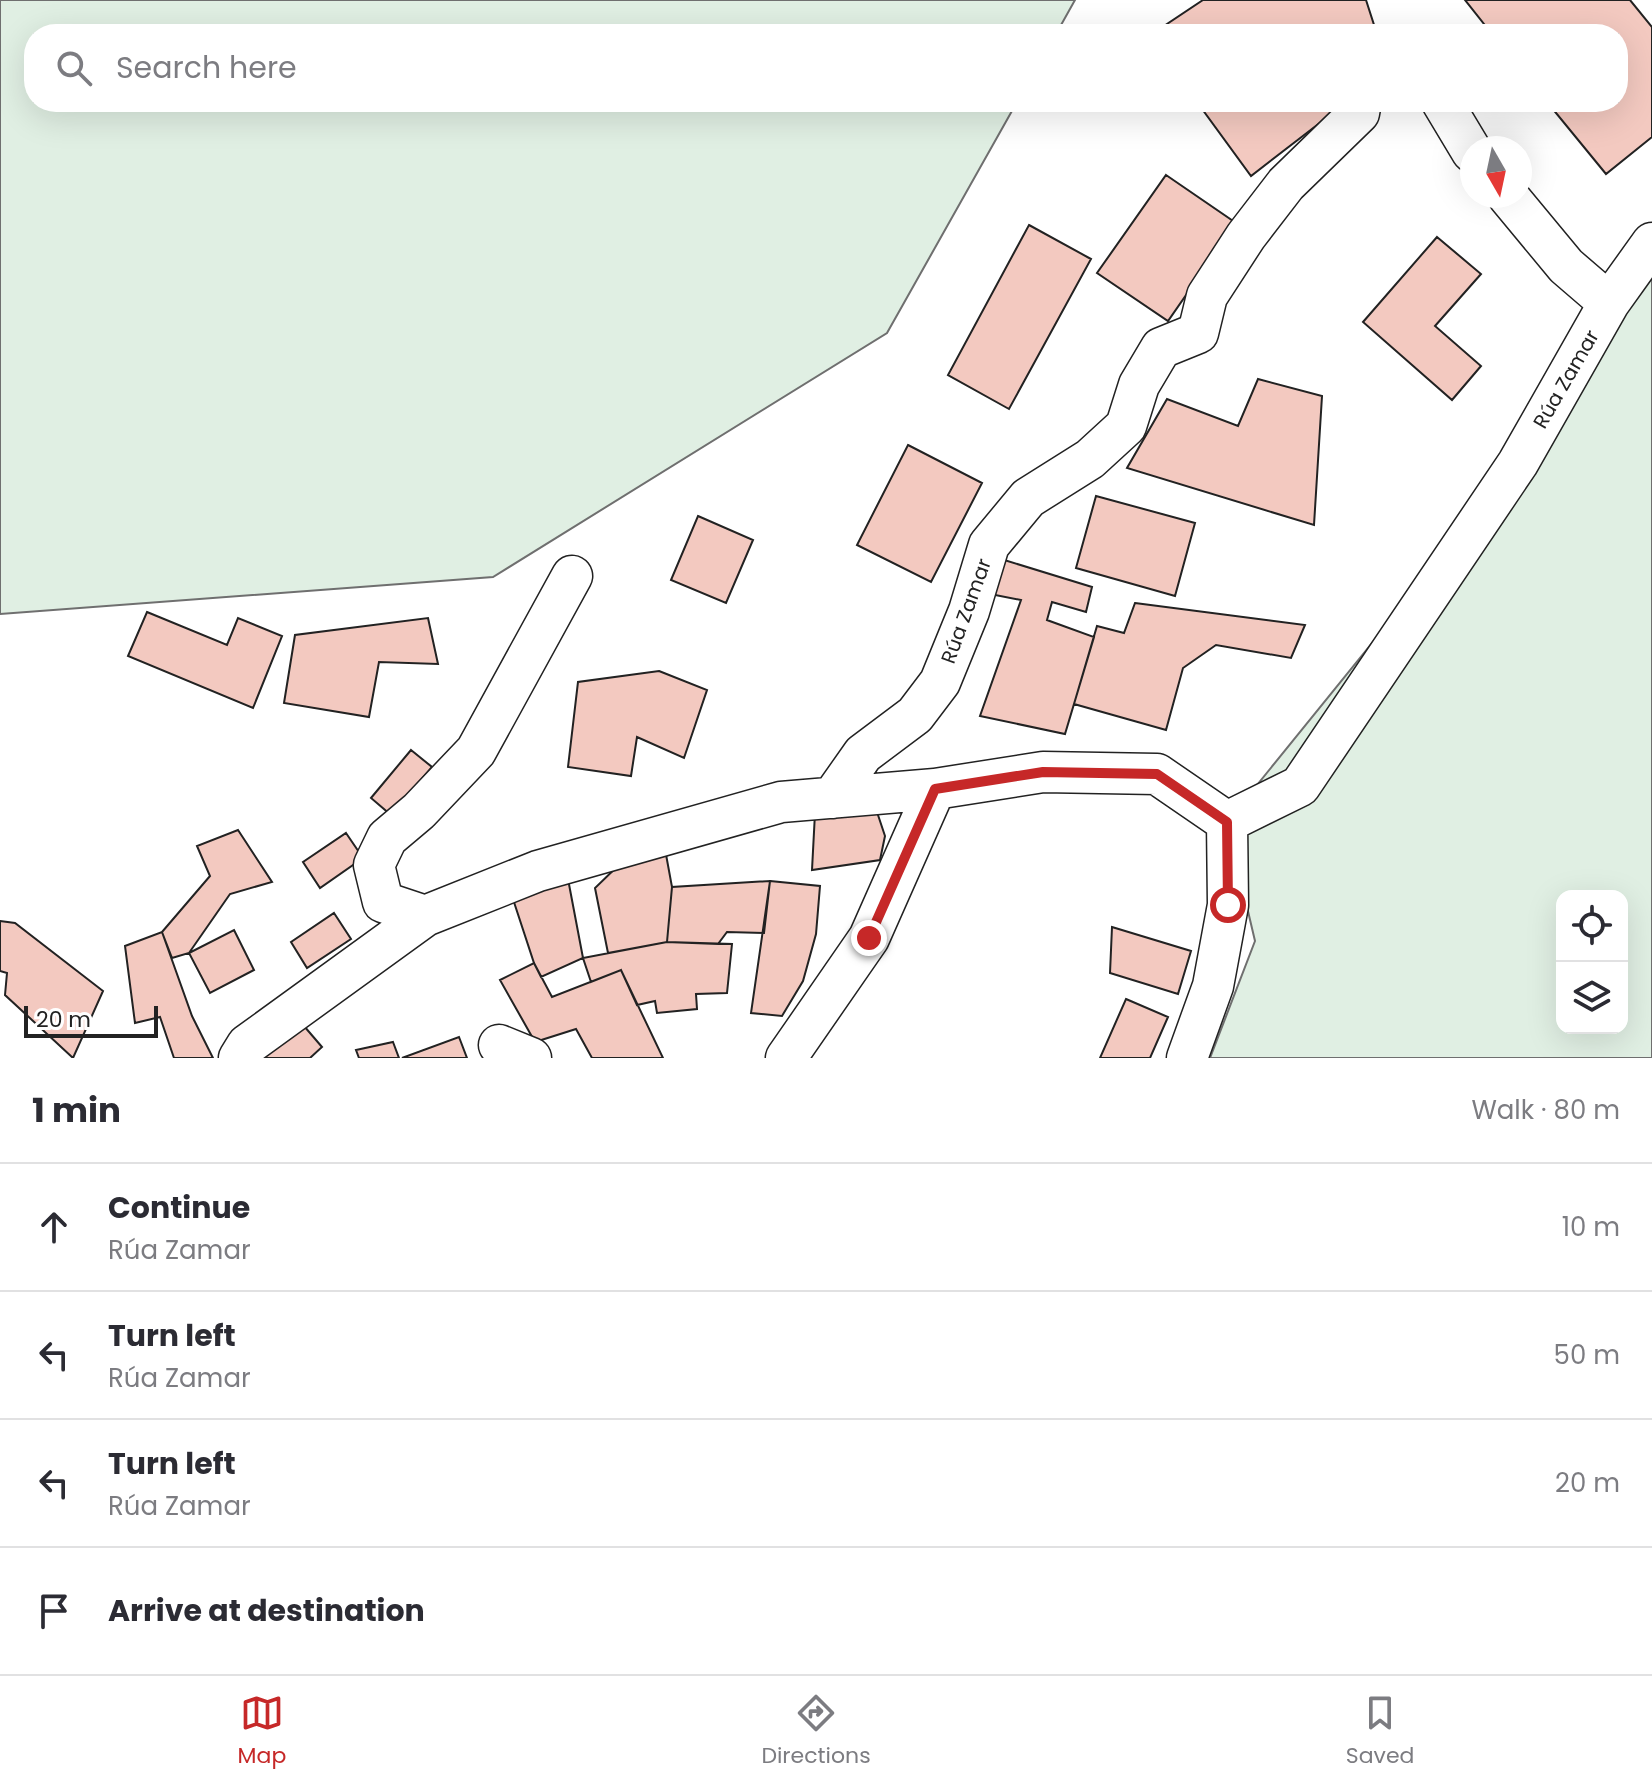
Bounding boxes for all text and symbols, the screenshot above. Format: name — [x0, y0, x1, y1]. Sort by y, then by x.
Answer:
search box — [24, 24, 1628, 112]
icon: search — [52, 46, 96, 90]
text: Search here — [116, 46, 297, 89]
north arrow — [1460, 136, 1532, 208]
street label: Rúa Zamar — [1526, 324, 1606, 434]
street label: Rúa Zamar — [934, 555, 998, 667]
route start — [1210, 887, 1246, 923]
map controls — [1556, 890, 1628, 1034]
button: locate — [1556, 890, 1628, 962]
route end — [851, 920, 887, 956]
button: layers — [1556, 962, 1628, 1034]
scale bar — [24, 1002, 158, 1038]
text: 20 m — [36, 1004, 91, 1035]
text: 1 min — [32, 1086, 121, 1134]
text: Walk · 80 m — [1471, 1092, 1620, 1128]
text: Continue — [108, 1186, 250, 1229]
icon: ahead — [32, 1205, 76, 1249]
text: 10 m — [1562, 1209, 1620, 1245]
text: Rúa Zamar — [108, 1232, 251, 1268]
text: Turn left — [108, 1314, 236, 1357]
icon: left — [32, 1333, 76, 1377]
text: 50 m — [1554, 1337, 1620, 1373]
text: Rúa Zamar — [108, 1360, 251, 1396]
text: Turn left — [108, 1442, 236, 1485]
icon: left — [32, 1461, 76, 1505]
text: 20 m — [1555, 1465, 1620, 1501]
text: Rúa Zamar — [108, 1488, 251, 1524]
icon: arrive — [32, 1589, 76, 1633]
text: Arrive at destination — [108, 1589, 425, 1632]
tab: Map — [238, 1691, 286, 1772]
tab: Directions — [761, 1691, 871, 1772]
tab: Saved — [1346, 1691, 1414, 1772]

